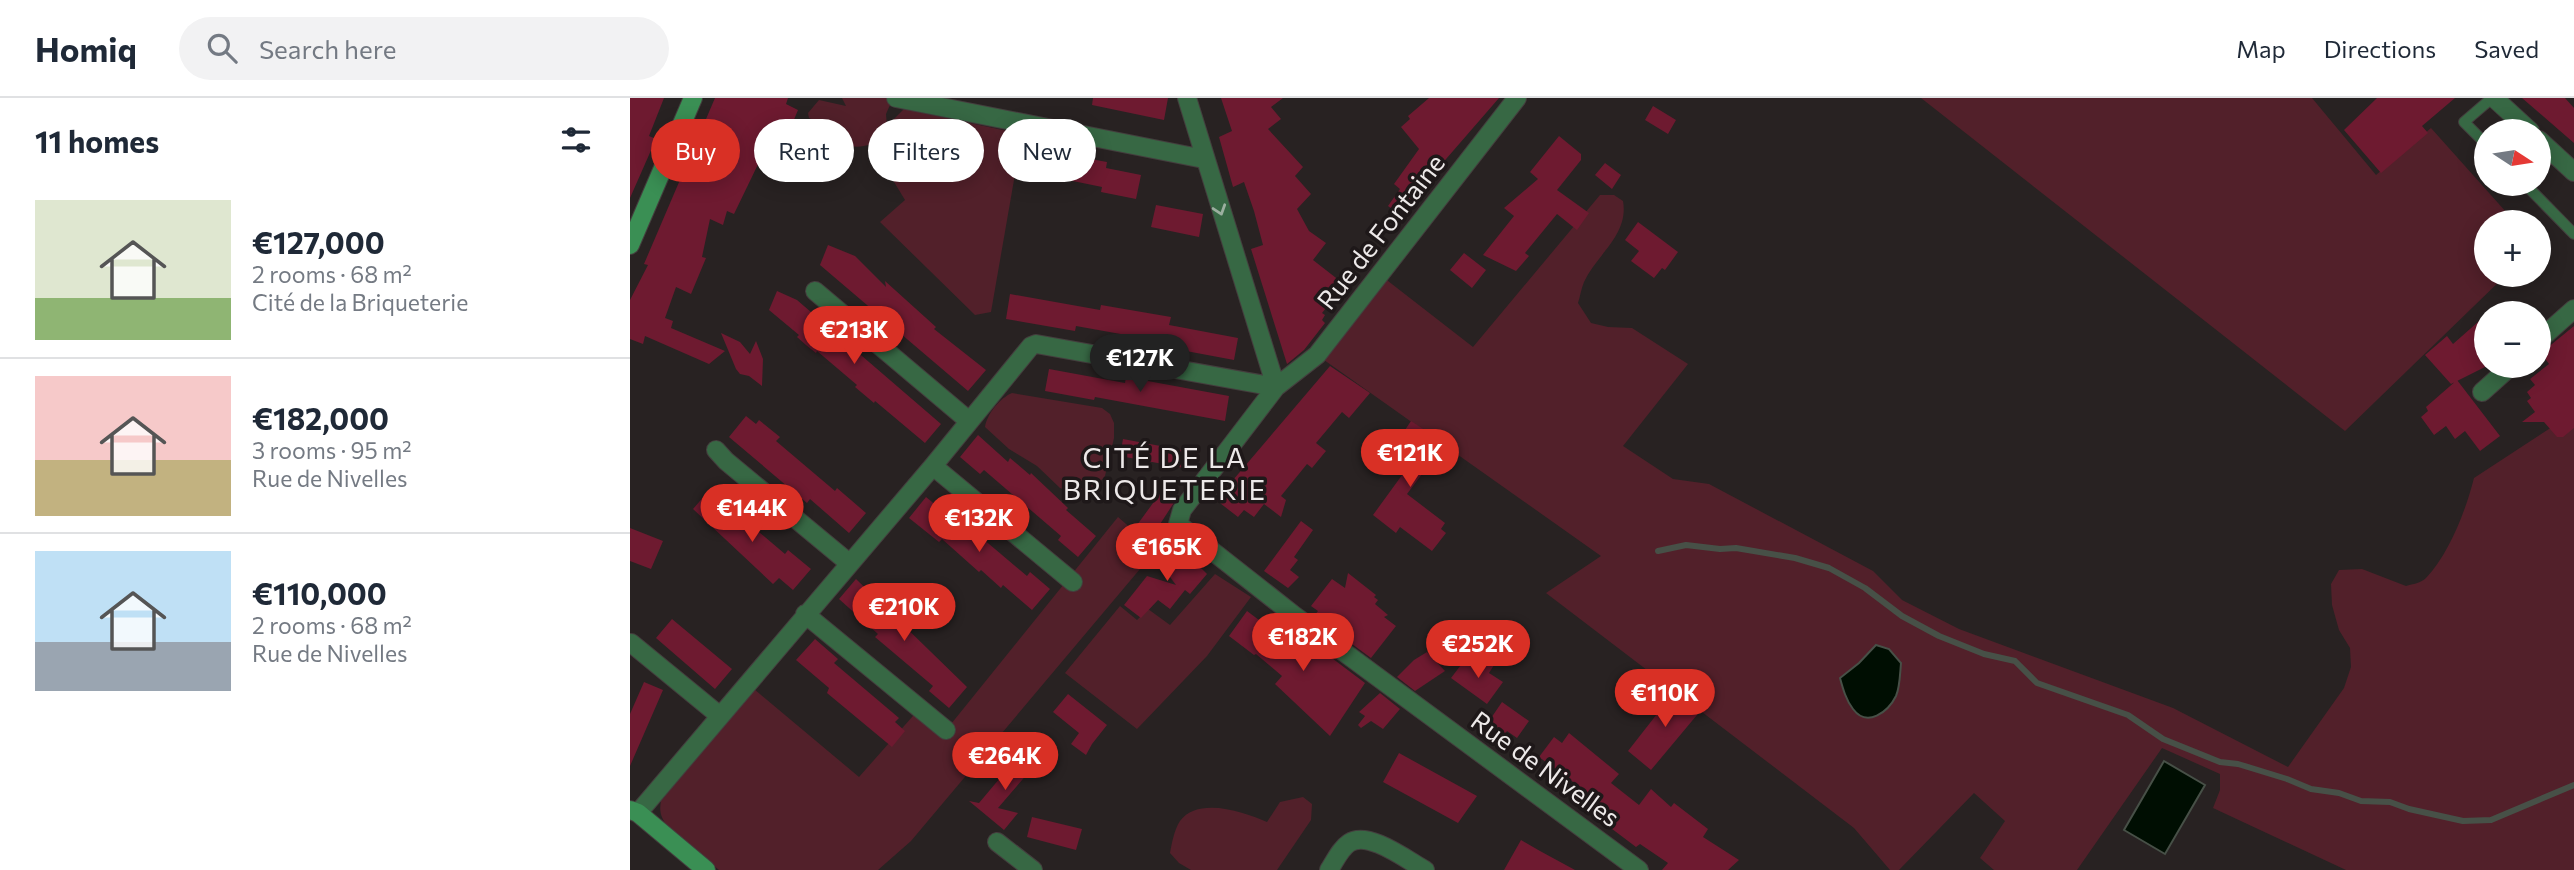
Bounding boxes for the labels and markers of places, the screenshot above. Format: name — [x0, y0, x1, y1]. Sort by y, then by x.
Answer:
pin: €213K — [805, 306, 903, 366]
pin: €127K — [1091, 334, 1189, 394]
pin: €121K — [1361, 430, 1459, 489]
pin: €144K — [703, 484, 801, 544]
pin: €132K — [930, 494, 1028, 554]
pin: €165K — [1118, 524, 1216, 583]
pin: €210K — [855, 584, 953, 643]
pin: €182K — [1254, 614, 1352, 673]
pin: €252K — [1429, 620, 1527, 680]
pin: €110K — [1616, 670, 1714, 729]
pin: €264K — [956, 732, 1054, 792]

